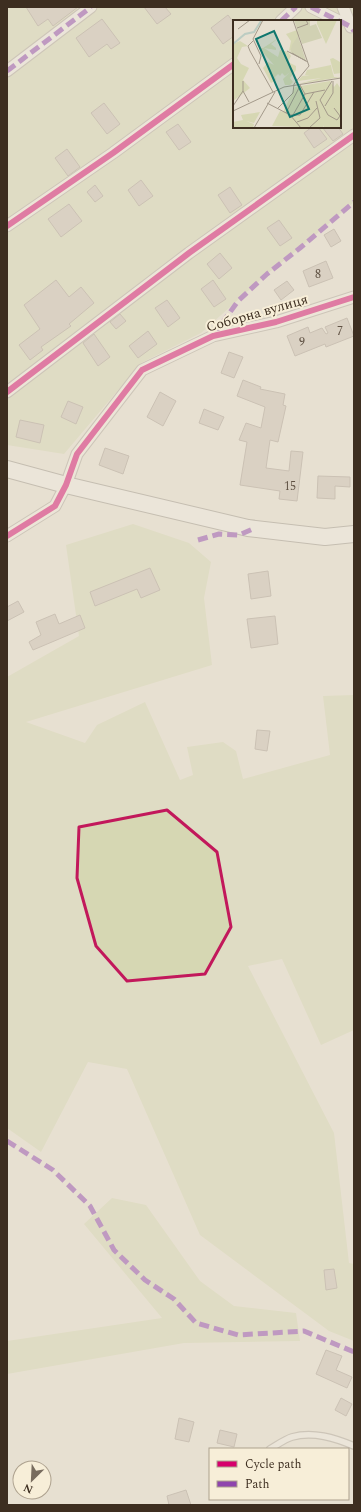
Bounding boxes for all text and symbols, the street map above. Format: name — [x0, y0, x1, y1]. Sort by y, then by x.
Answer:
inset map — [233, 20, 341, 128]
house number: 8 — [315, 265, 321, 284]
street label: Соборна вулиця — [204, 288, 310, 338]
house number: 7 — [337, 322, 343, 341]
house number: 9 — [299, 333, 305, 352]
house number: 15 — [284, 477, 296, 496]
legend — [209, 1448, 349, 1500]
text: Cycle path — [245, 1455, 302, 1474]
north arrow — [12, 1460, 52, 1500]
text: Path — [245, 1475, 270, 1494]
text: N — [21, 1479, 36, 1498]

